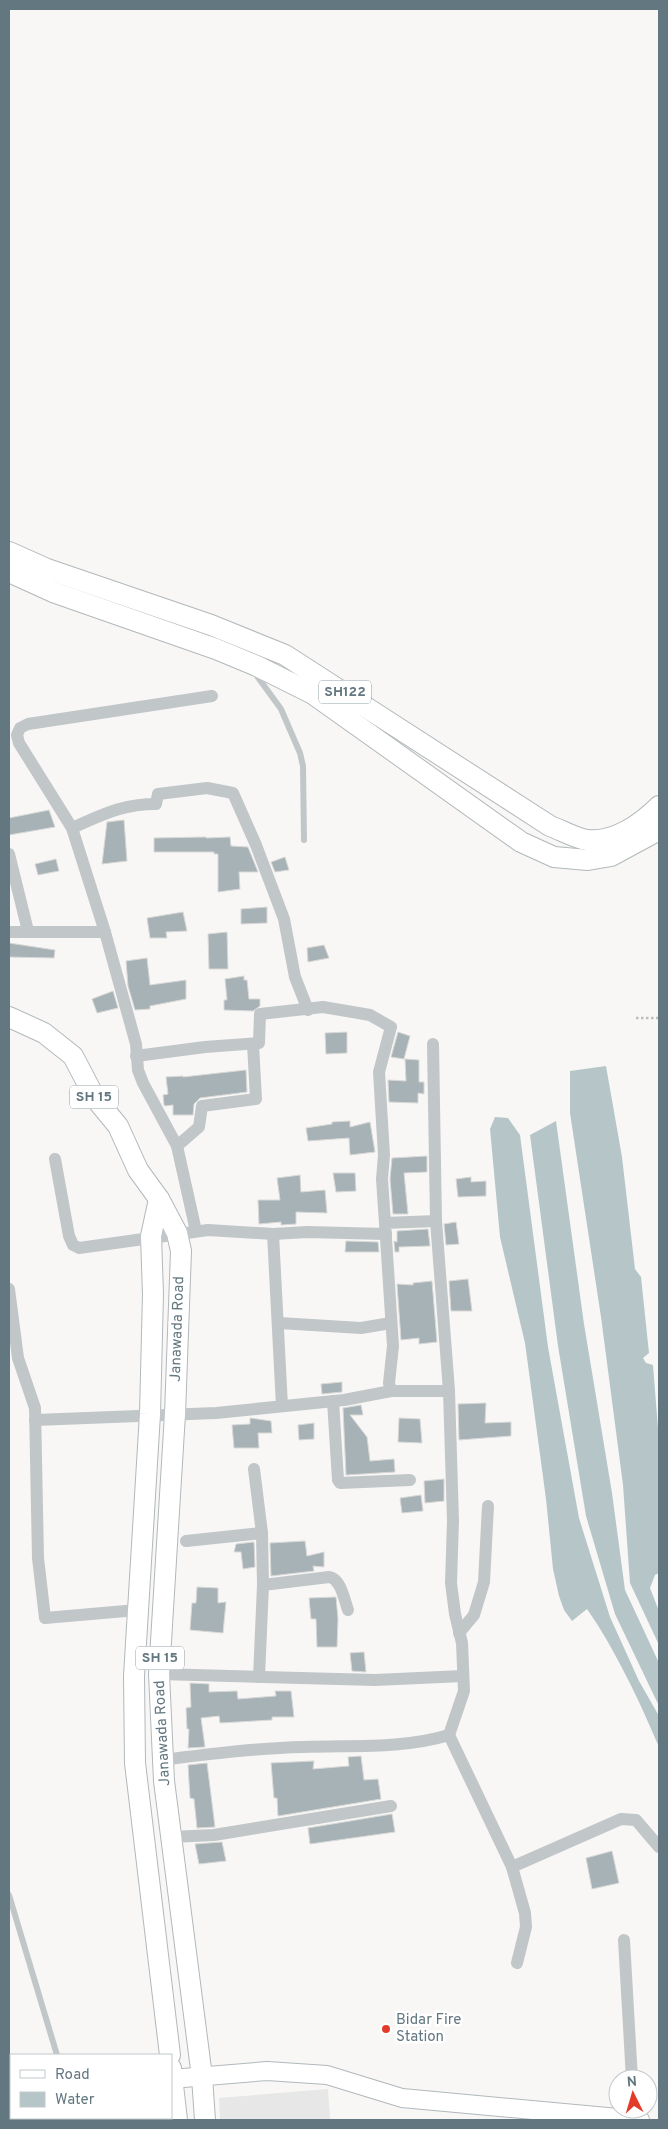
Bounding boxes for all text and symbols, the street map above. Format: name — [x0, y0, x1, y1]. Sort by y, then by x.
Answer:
road number: SH122 — [319, 680, 371, 704]
road number: SH 15 — [70, 1086, 118, 1108]
street label: Janawada Road — [167, 1276, 189, 1382]
road number: SH 15 — [136, 1646, 184, 1670]
street label: Janawada Road — [151, 1680, 175, 1786]
place label: Bidar Fire Station — [396, 2011, 461, 2047]
marker: Bidar Fire Station — [380, 2023, 392, 2035]
legend — [10, 2054, 172, 2119]
text: Road — [55, 2066, 90, 2085]
north arrow — [608, 2069, 658, 2119]
text: N — [626, 2074, 638, 2091]
text: Water — [55, 2091, 95, 2110]

